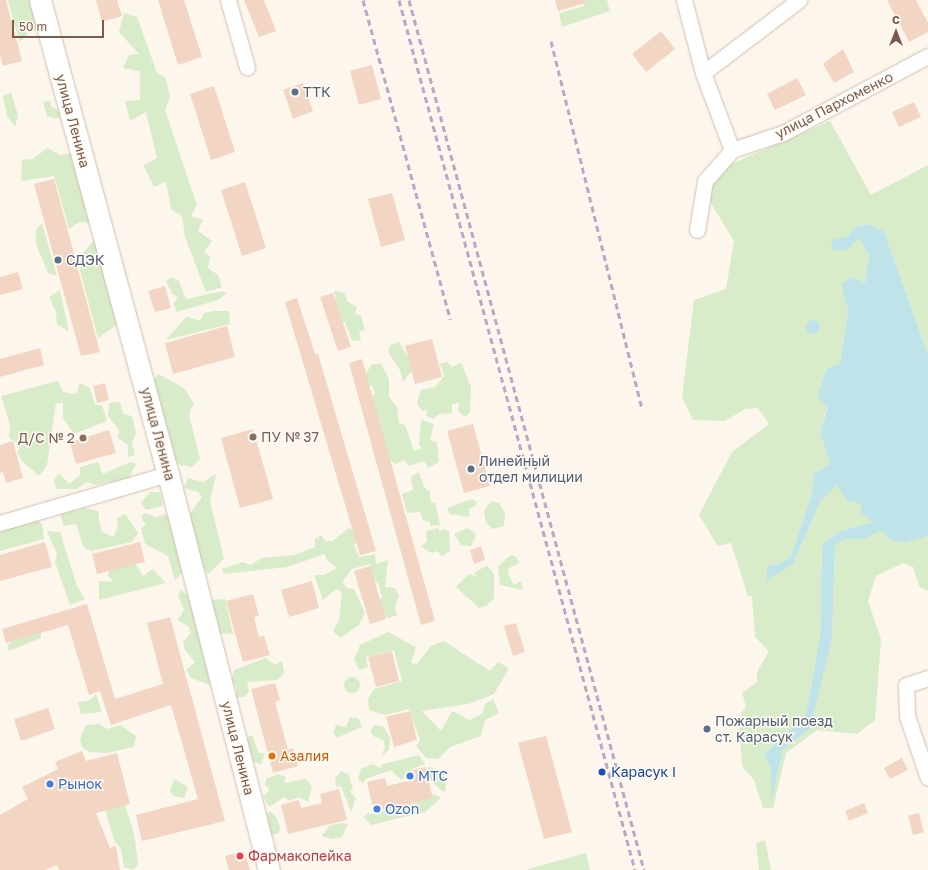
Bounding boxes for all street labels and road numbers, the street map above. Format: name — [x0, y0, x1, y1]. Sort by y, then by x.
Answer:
street label: улица Пархоменко — [772, 68, 896, 142]
street label: улица Ленина — [52, 72, 94, 170]
street label: улица Ленина — [137, 385, 179, 483]
street label: улица Ленина — [218, 699, 258, 797]

